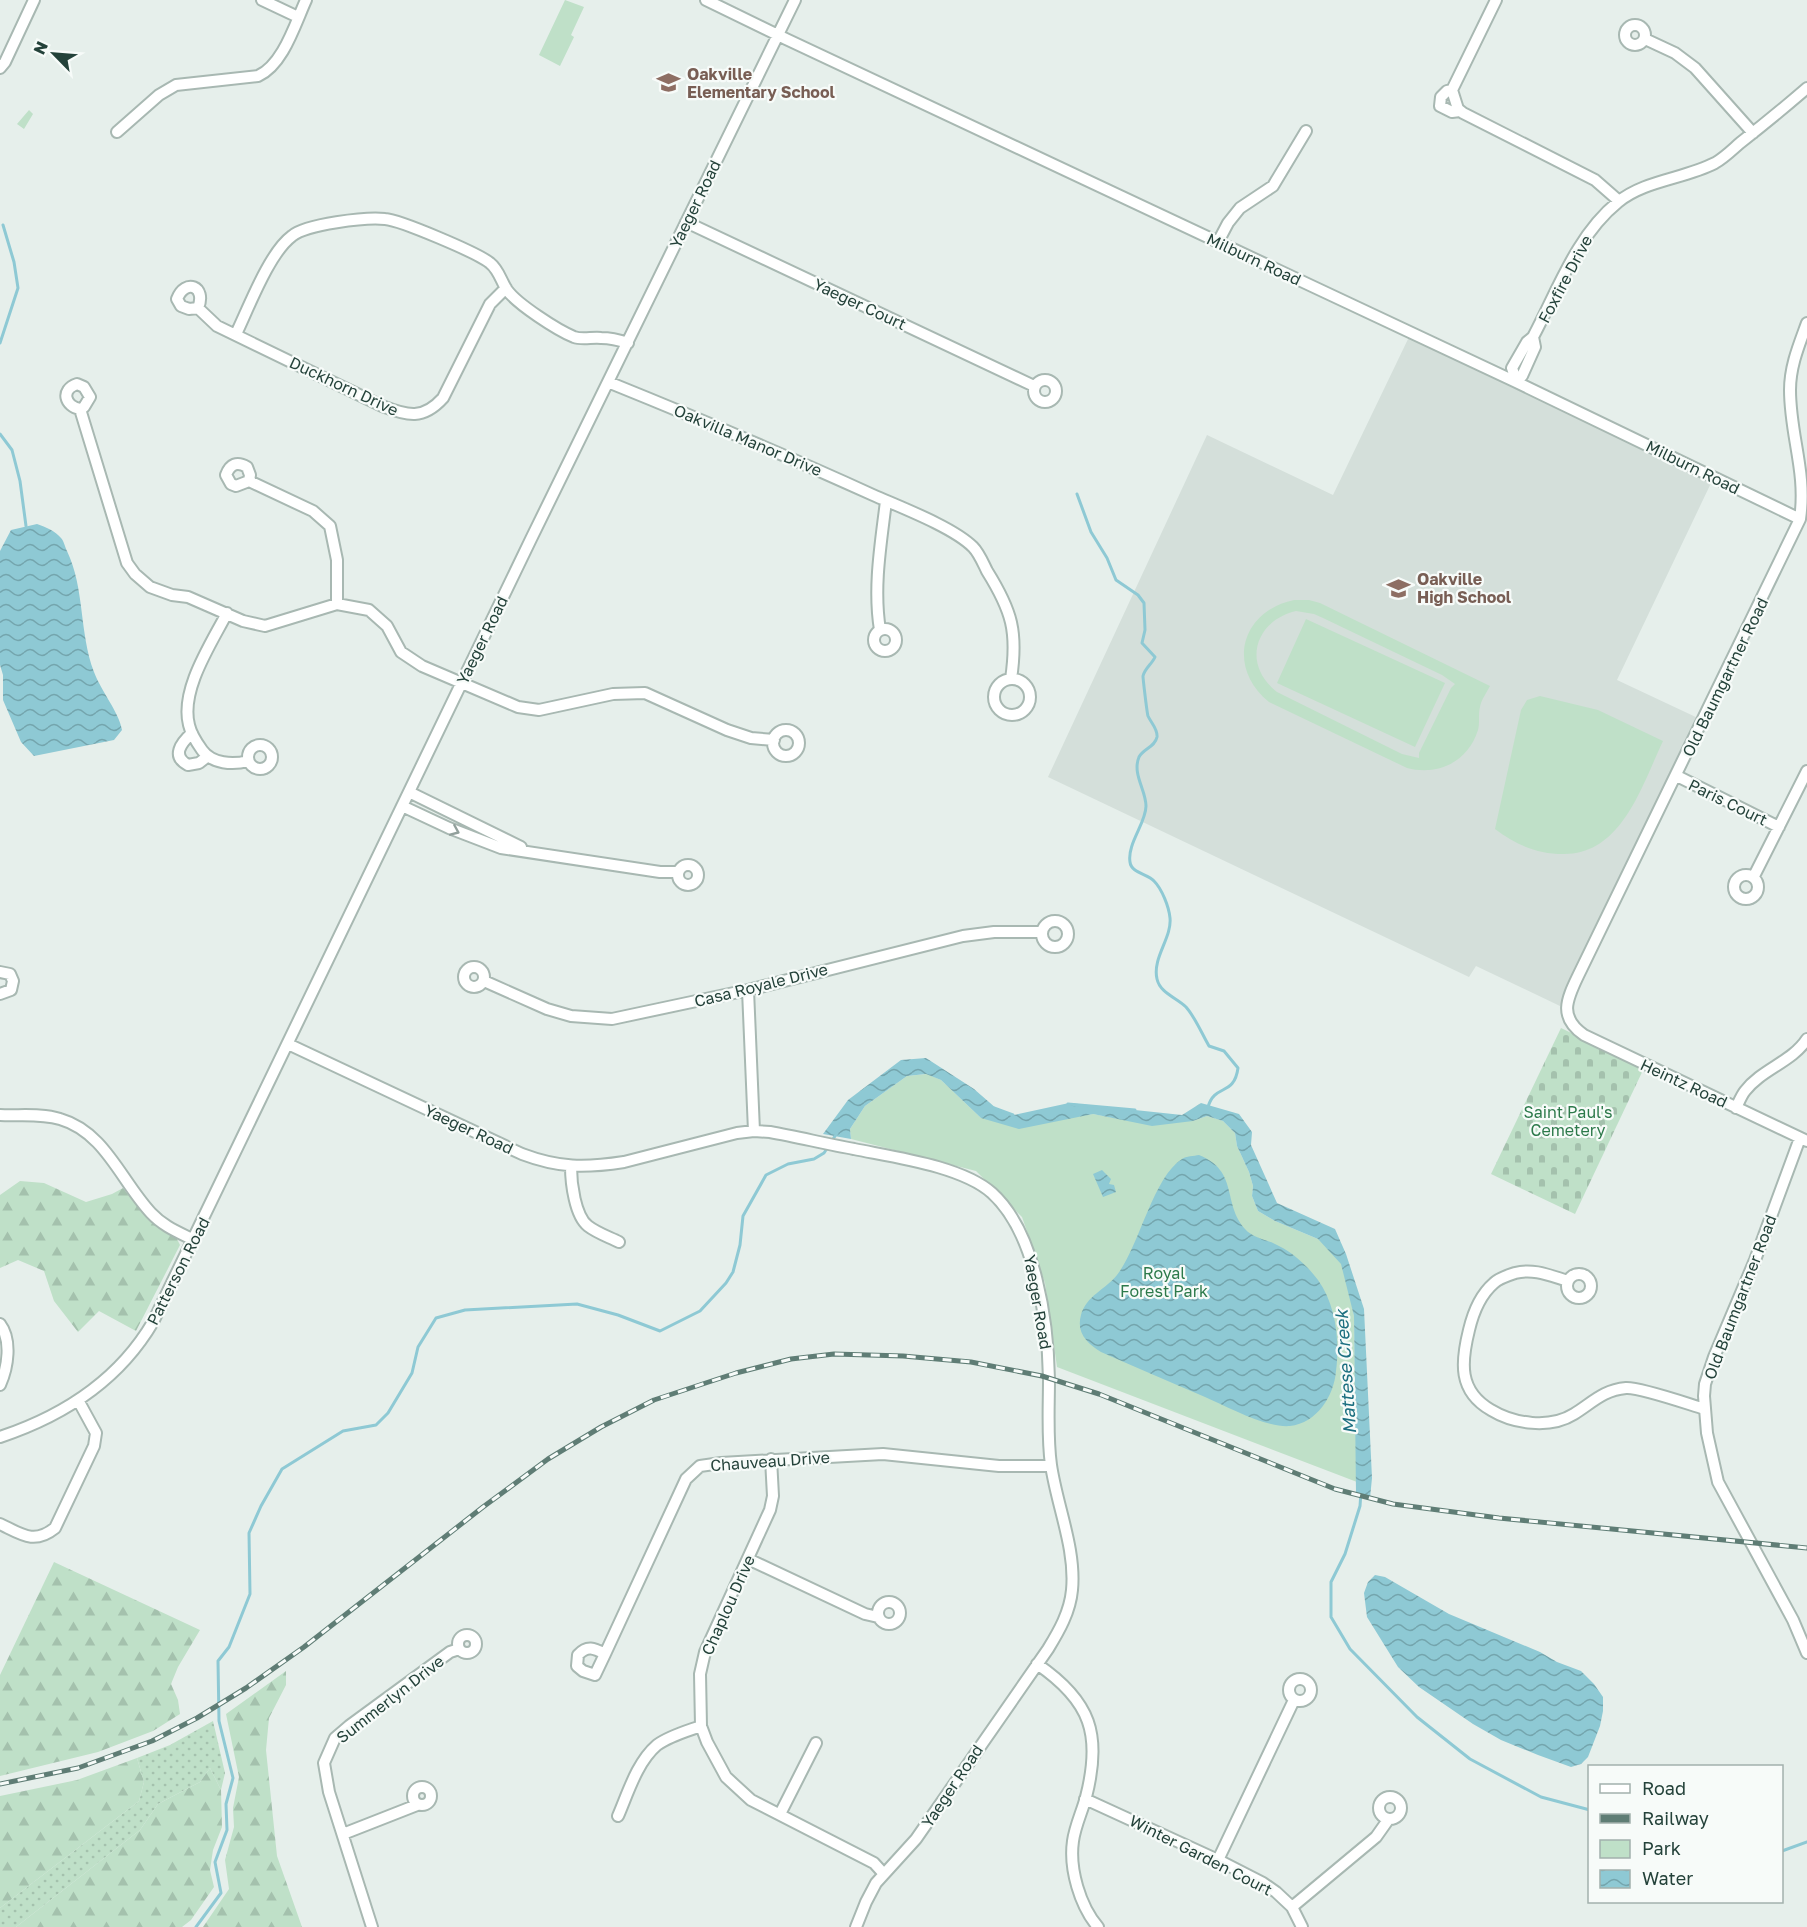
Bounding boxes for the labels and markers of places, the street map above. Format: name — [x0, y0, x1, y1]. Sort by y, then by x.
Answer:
place label: Oakville Elementary School — [687, 64, 836, 102]
school or university icon: Oakville Elementary School — [656, 70, 682, 96]
place label: Oakville High School — [1417, 569, 1512, 607]
school or university icon: Oakville High School — [1386, 575, 1412, 601]

